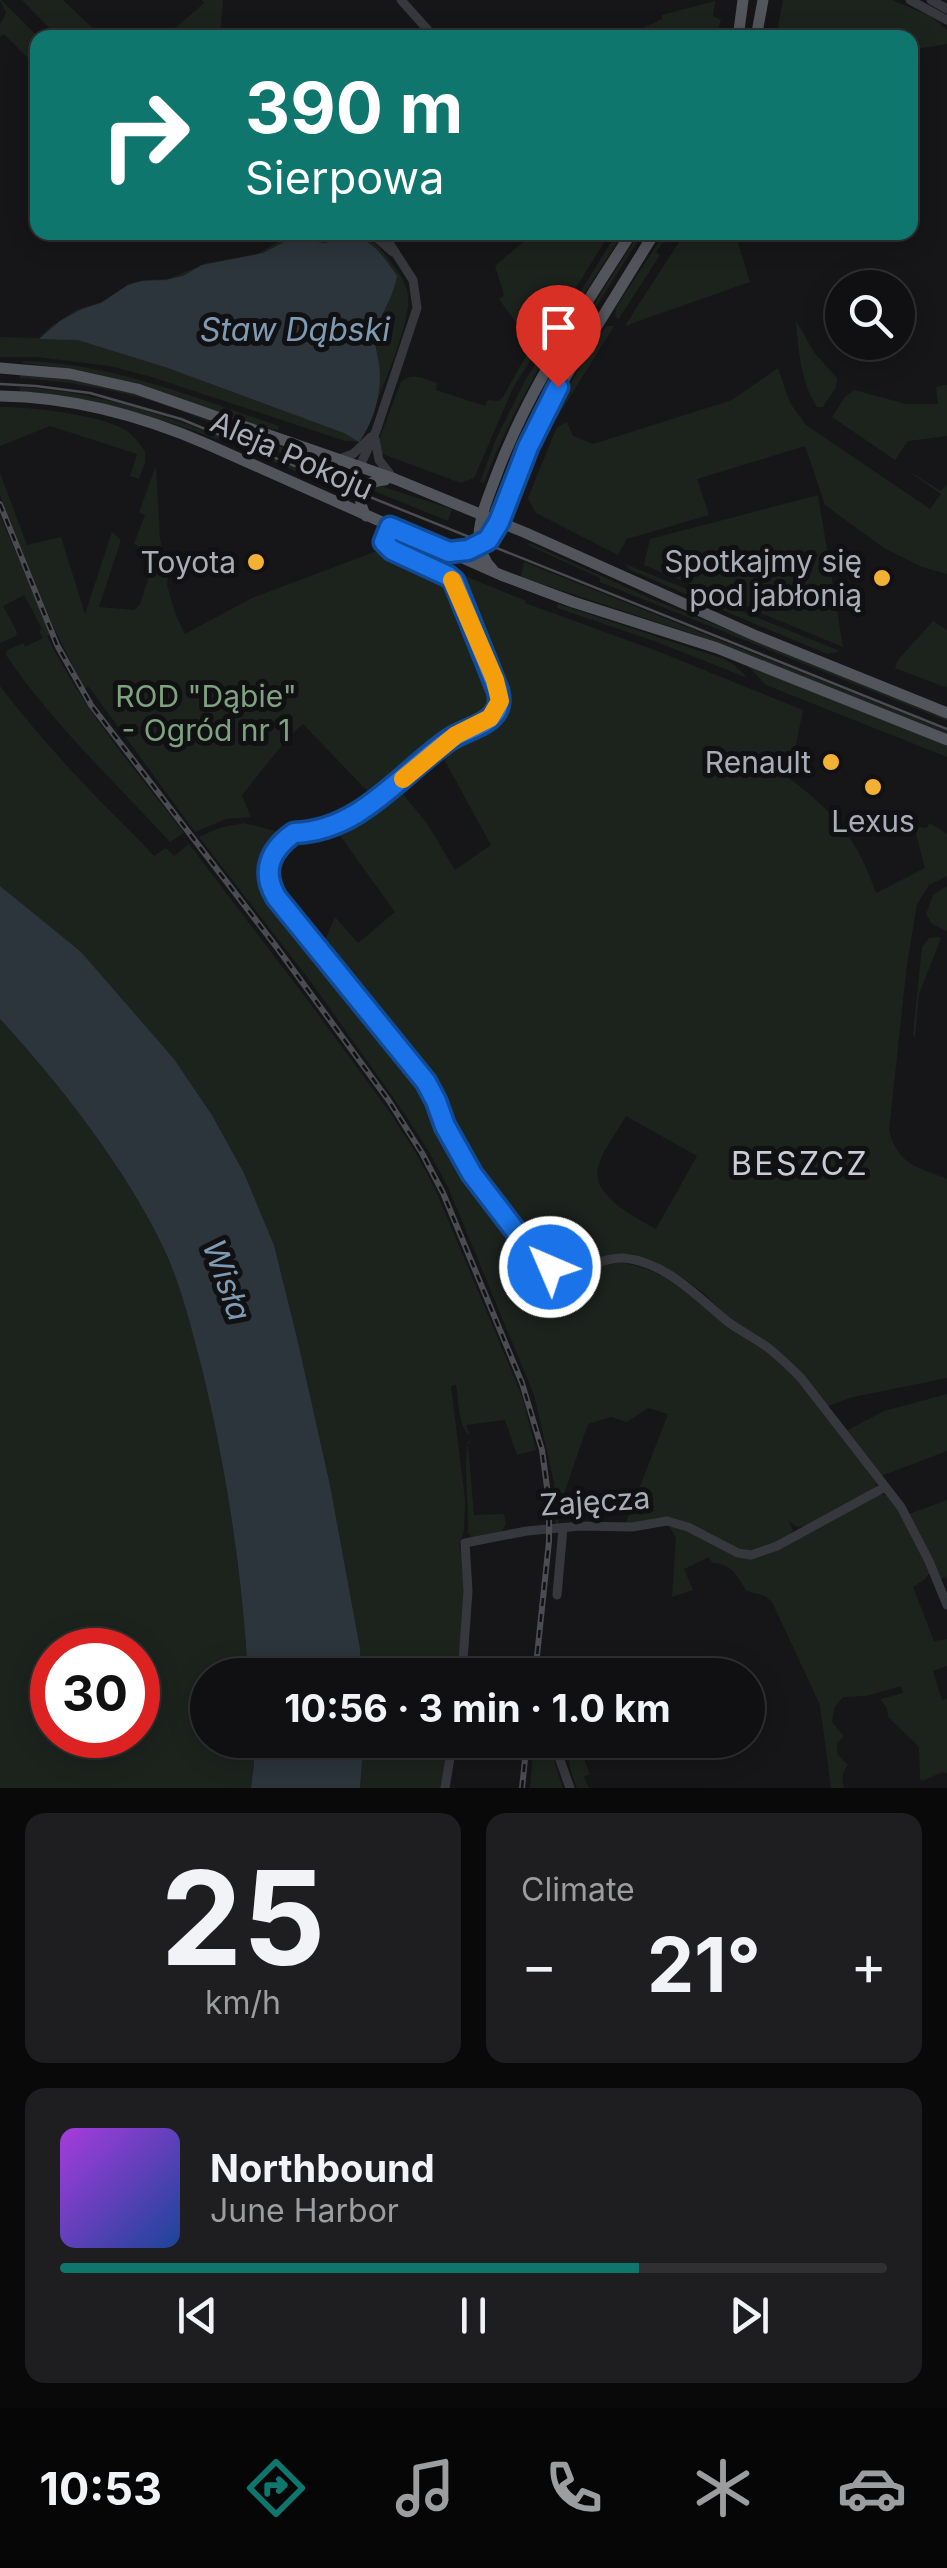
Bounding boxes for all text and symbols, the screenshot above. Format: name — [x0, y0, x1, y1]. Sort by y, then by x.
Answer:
text: 390 m — [245, 65, 463, 150]
icon: right — [80, 70, 210, 200]
text: Sierpowa — [245, 150, 444, 205]
map controls — [825, 270, 915, 360]
button: search — [825, 270, 915, 360]
pin — [516, 285, 601, 388]
icon: arrive — [531, 300, 586, 355]
water label: Staw Dąbski — [200, 310, 391, 349]
street label: Aleja Pokoju — [205, 403, 379, 507]
place label: Spotkajmy się pod jabłonią — [664, 543, 862, 613]
place label: Toyota — [141, 544, 236, 580]
marker: Toyota — [245, 551, 267, 573]
marker: Spotkajmy się pod jabłonią — [871, 567, 893, 589]
park label: ROD "Dąbie" - Ogród nr 1 — [115, 678, 297, 748]
place label: Renault — [705, 744, 811, 780]
marker: Renault — [820, 751, 842, 773]
marker: Lexus — [862, 776, 884, 798]
place label: Lexus — [831, 803, 915, 839]
district label: BESZCZ — [731, 1144, 869, 1183]
position arrow — [498, 1215, 602, 1319]
water label: Wisła — [194, 1234, 260, 1326]
street label: Zajęcza — [539, 1479, 651, 1523]
speed limit sign: 30 — [30, 1628, 160, 1758]
text: 10:56 · 3 min · 1.0 km — [284, 1685, 671, 1731]
text: 25 — [161, 1839, 325, 1996]
text: Climate — [521, 1870, 635, 1909]
text: 21° — [647, 1919, 761, 2010]
text: − — [521, 1932, 557, 1998]
text: + — [851, 1932, 887, 1998]
text: km/h — [205, 1983, 281, 2022]
text: Northbound — [210, 2145, 435, 2191]
text: June Harbor — [210, 2191, 399, 2230]
icon: previous — [170, 2288, 225, 2343]
icon: pause — [446, 2288, 501, 2343]
icon: next — [722, 2288, 777, 2343]
icon: directions — [241, 2453, 311, 2523]
icon: music — [390, 2453, 460, 2523]
icon: phone — [539, 2453, 609, 2523]
icon: climate — [688, 2453, 758, 2523]
icon: car — [837, 2453, 907, 2523]
text: 10:53 — [40, 2461, 162, 2516]

